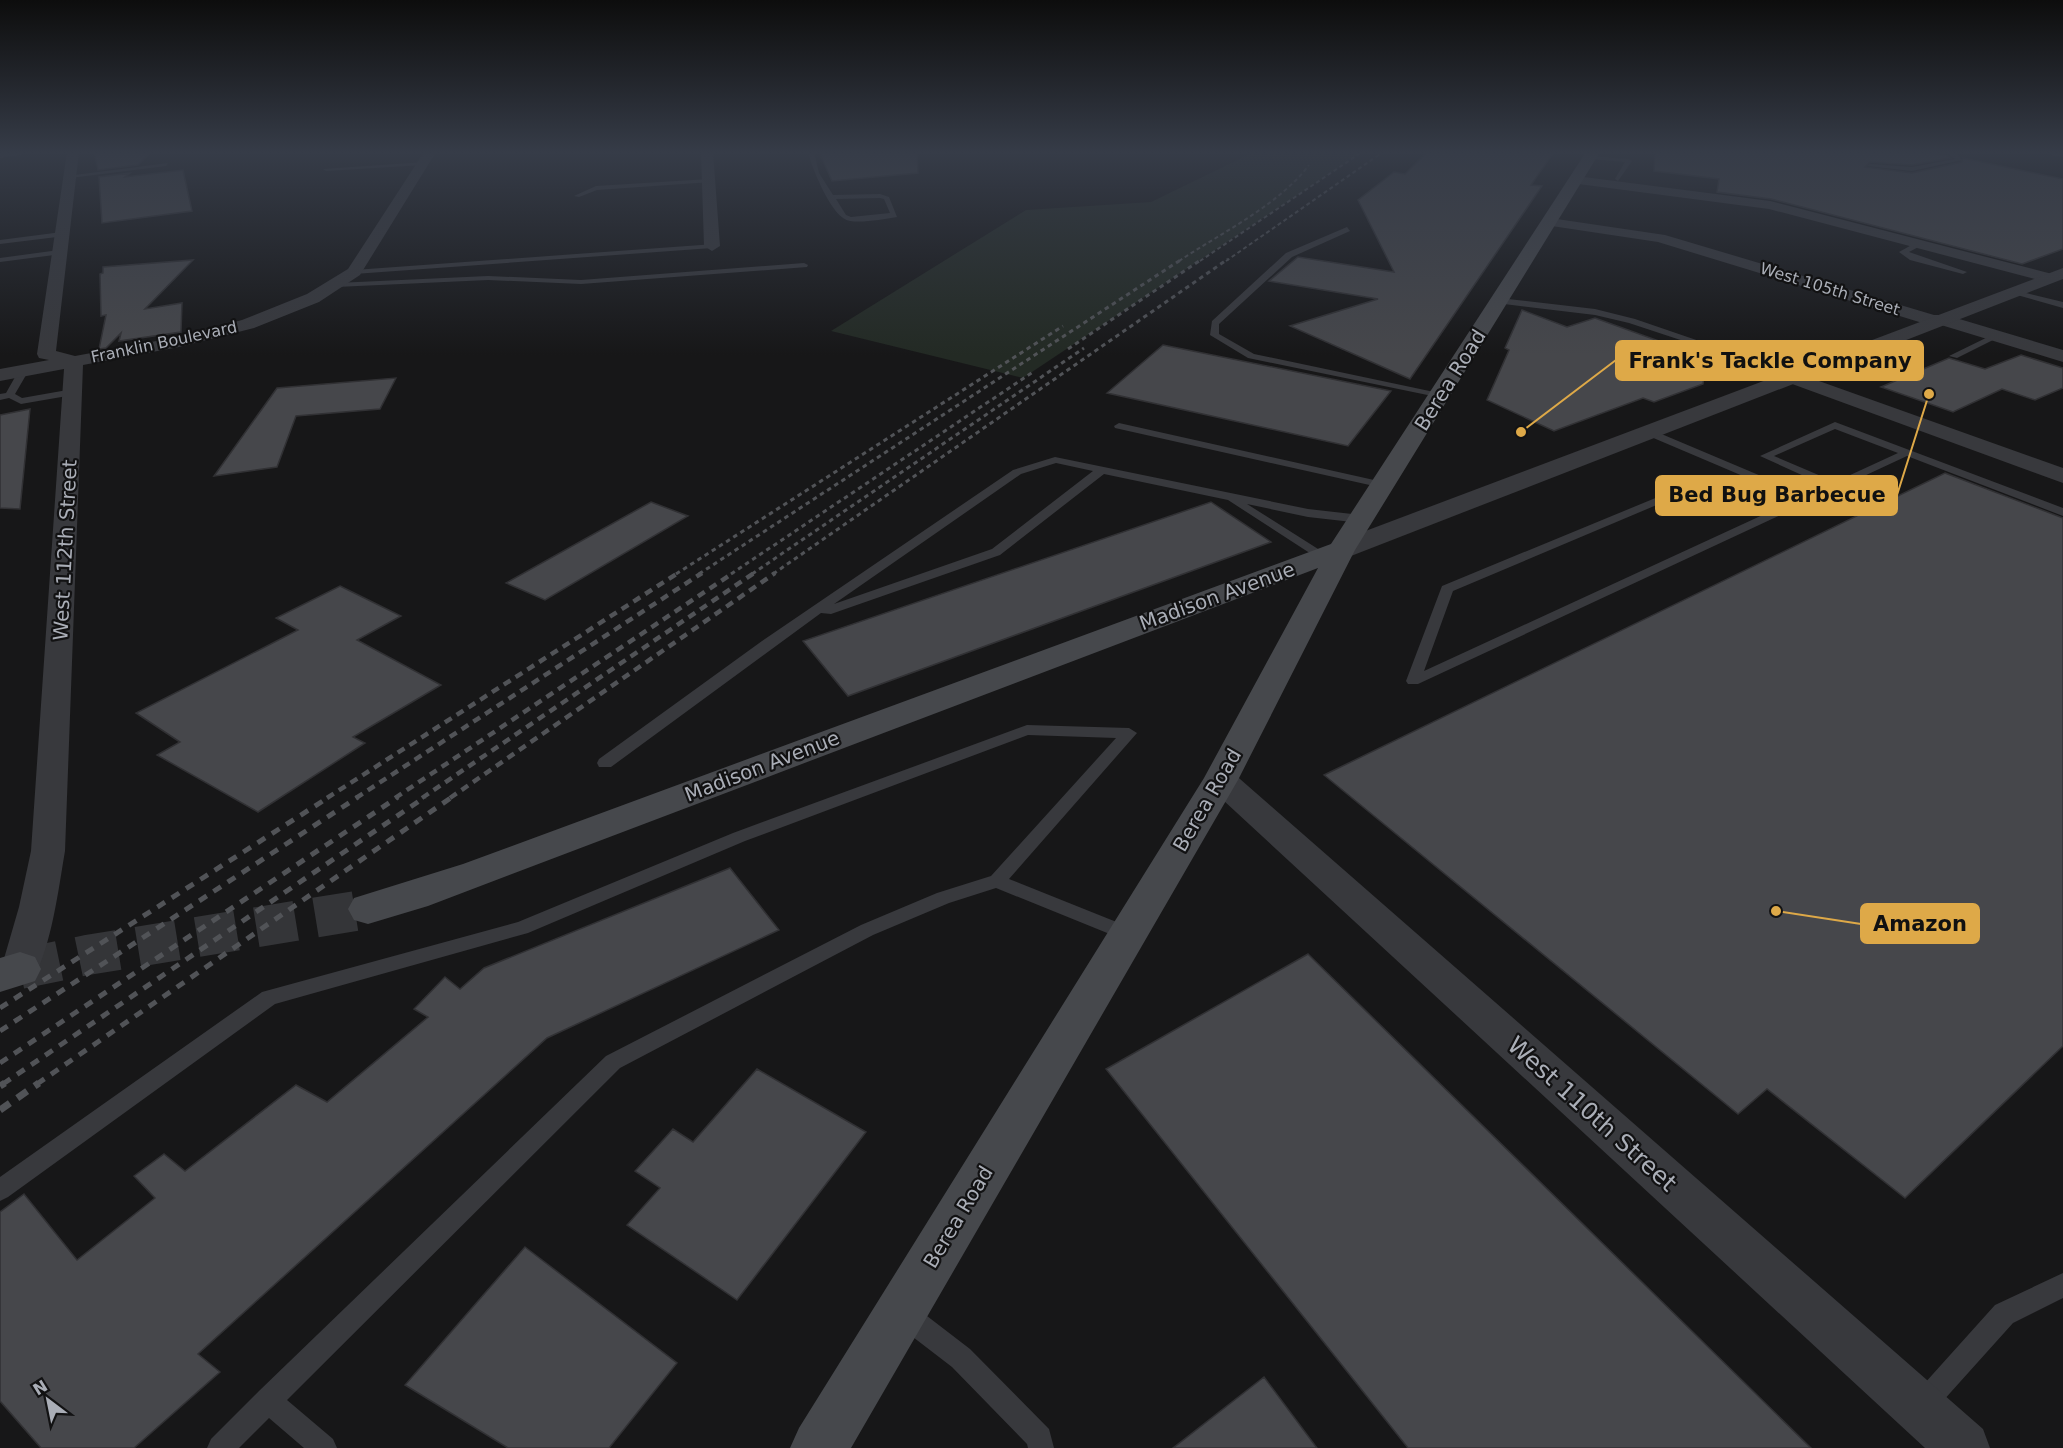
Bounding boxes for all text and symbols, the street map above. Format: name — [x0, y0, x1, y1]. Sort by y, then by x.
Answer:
street label: West 105th Street — [1758, 259, 1902, 319]
street label: Franklin Boulevard — [89, 317, 239, 367]
street label: Berea Road — [1409, 325, 1491, 435]
callout: Frank's Tackle Company — [1616, 341, 1923, 380]
text: Frank's Tackle Company — [1628, 349, 1912, 373]
street label: West 112th Street — [48, 459, 82, 641]
callout: Bed Bug Barbecue — [1656, 476, 1897, 515]
text: Bed Bug Barbecue — [1668, 483, 1886, 507]
street label: Madison Avenue — [1136, 557, 1298, 635]
street label: Madison Avenue — [681, 725, 843, 807]
street label: Berea Road — [1168, 744, 1246, 856]
callout: Amazon — [1861, 904, 1979, 943]
text: Amazon — [1873, 912, 1967, 936]
street label: West 110th Street — [1502, 1031, 1682, 1197]
street label: Berea Road — [918, 1162, 998, 1272]
north arrow — [18, 1370, 78, 1430]
text: N — [30, 1376, 51, 1399]

